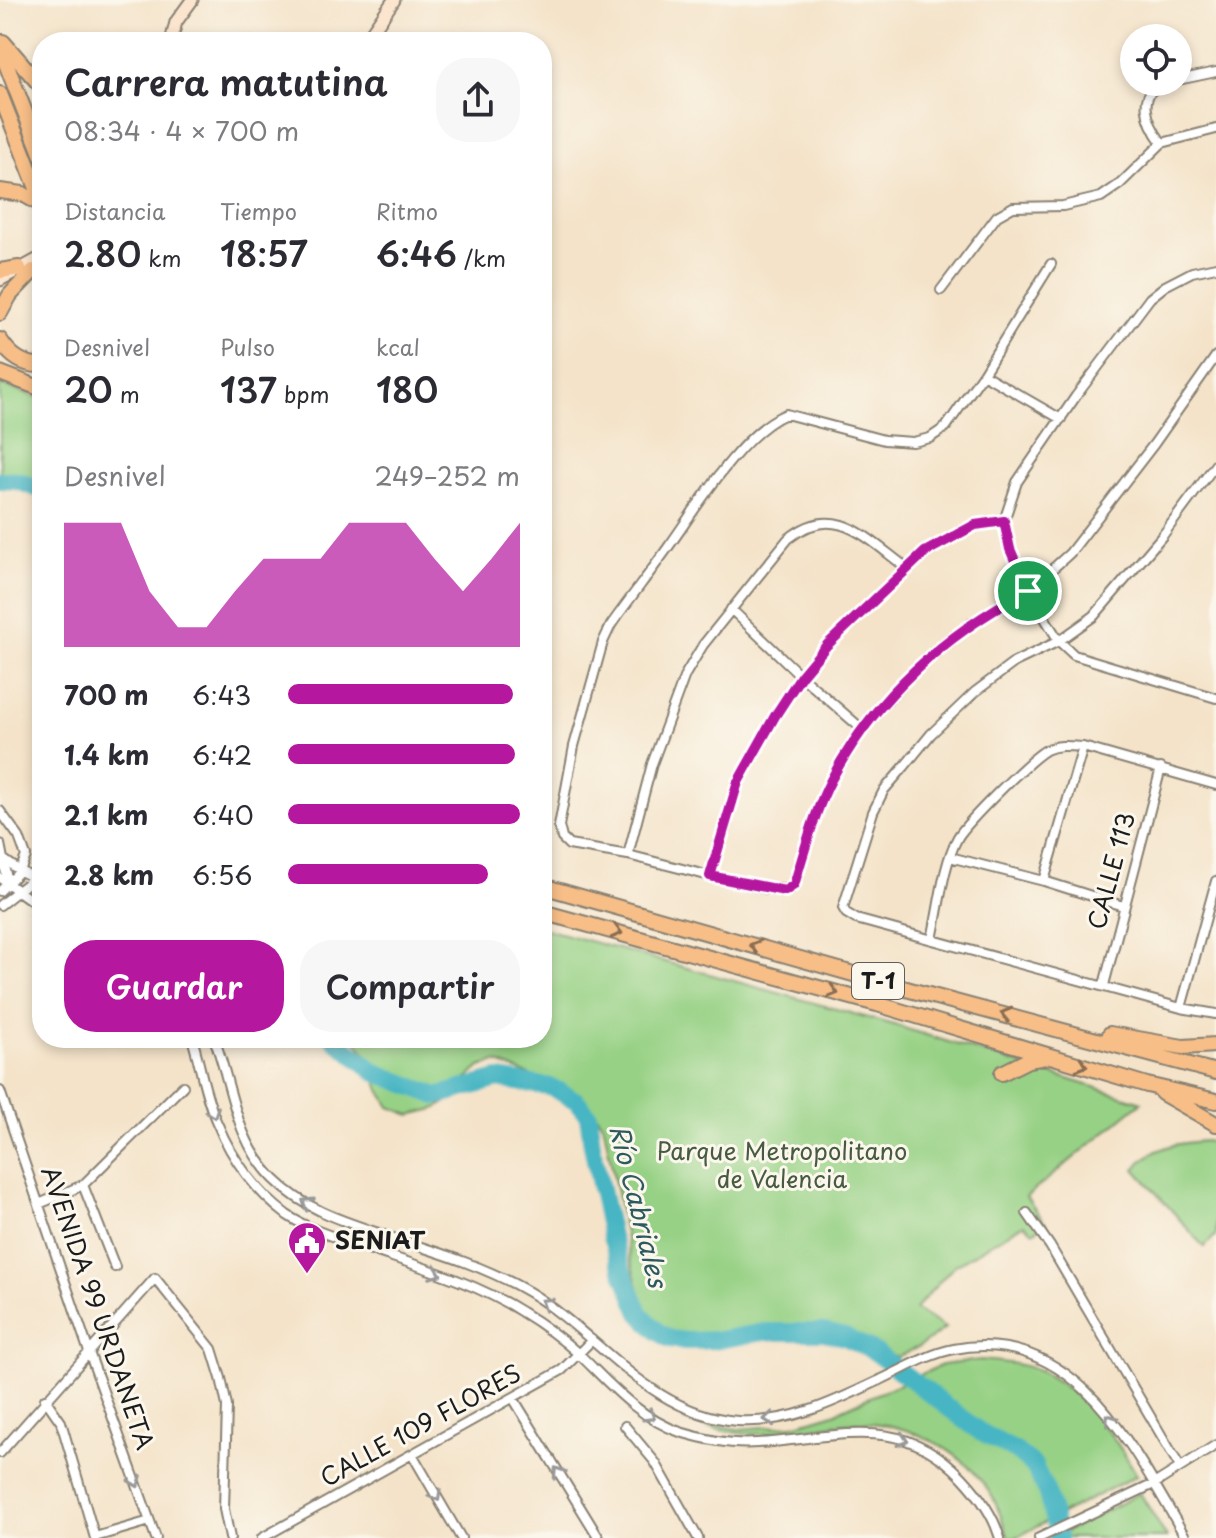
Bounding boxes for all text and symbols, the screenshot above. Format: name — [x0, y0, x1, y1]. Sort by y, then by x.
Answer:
map controls — [1120, 24, 1192, 96]
button: locate — [1120, 24, 1192, 96]
text: Carrera matutina — [64, 54, 388, 108]
button: share — [436, 58, 520, 142]
text: 08:34 · 4 × 700 m — [64, 111, 299, 150]
text: Distancia — [64, 194, 166, 227]
text: Tiempo — [220, 194, 297, 227]
text: Ritmo — [376, 194, 438, 227]
text: 2.80 — [64, 227, 141, 279]
text: 18:57 — [220, 227, 308, 279]
text: 6:46 — [376, 227, 457, 279]
text: km — [141, 241, 181, 274]
text: /km — [457, 241, 506, 274]
text: Desnivel — [64, 330, 150, 363]
text: Pulso — [220, 330, 275, 363]
text: kcal — [376, 330, 420, 363]
text: 20 — [64, 363, 113, 415]
text: 137 — [220, 363, 277, 415]
text: 180 — [376, 363, 438, 415]
text: m — [113, 377, 140, 410]
text: bpm — [277, 377, 330, 410]
text: Desnivel — [64, 456, 165, 495]
text: 249–252 m — [374, 456, 520, 495]
pin — [994, 557, 1062, 625]
icon: arrive — [1006, 569, 1050, 613]
text: 700 m — [64, 675, 149, 714]
text: 6:43 — [192, 675, 251, 714]
text: 1.4 km — [64, 735, 149, 774]
text: 6:42 — [192, 735, 252, 774]
text: 2.1 km — [64, 795, 148, 834]
text: 6:40 — [192, 795, 254, 834]
street label: CALLE 113 — [1077, 808, 1143, 933]
text: 2.8 km — [64, 855, 154, 894]
text: 6:56 — [192, 855, 252, 894]
one-way arrow — [610, 923, 624, 939]
one-way arrow — [749, 939, 762, 955]
button: Guardar — [64, 940, 284, 1032]
button: Compartir — [300, 940, 520, 1032]
road number: T-1 — [852, 963, 904, 999]
one-way arrow — [825, 982, 839, 999]
one-way arrow — [999, 1007, 1013, 1024]
one-way arrow — [1075, 1056, 1088, 1072]
one-way arrow — [204, 1105, 220, 1119]
water label: Río Cabriales — [600, 1120, 679, 1293]
park label: Parque Metropolitano de Valencia — [657, 1132, 907, 1196]
street label: AVENIDA 99 URDANETA — [33, 1161, 164, 1454]
one-way arrow — [301, 1197, 316, 1213]
public building icon: SENIAT — [286, 1220, 328, 1275]
place label: SENIAT — [335, 1221, 426, 1257]
one-way arrow — [428, 1263, 442, 1280]
one-way arrow — [540, 1298, 554, 1313]
street label: CALLE 109 FLORES — [313, 1354, 527, 1495]
one-way arrow — [641, 1406, 656, 1422]
one-way arrow — [762, 1410, 775, 1427]
one-way arrow — [1105, 1414, 1120, 1428]
one-way arrow — [896, 1431, 910, 1447]
one-way arrow — [553, 1466, 568, 1480]
one-way arrow — [126, 1474, 142, 1488]
one-way arrow — [426, 1487, 442, 1502]

